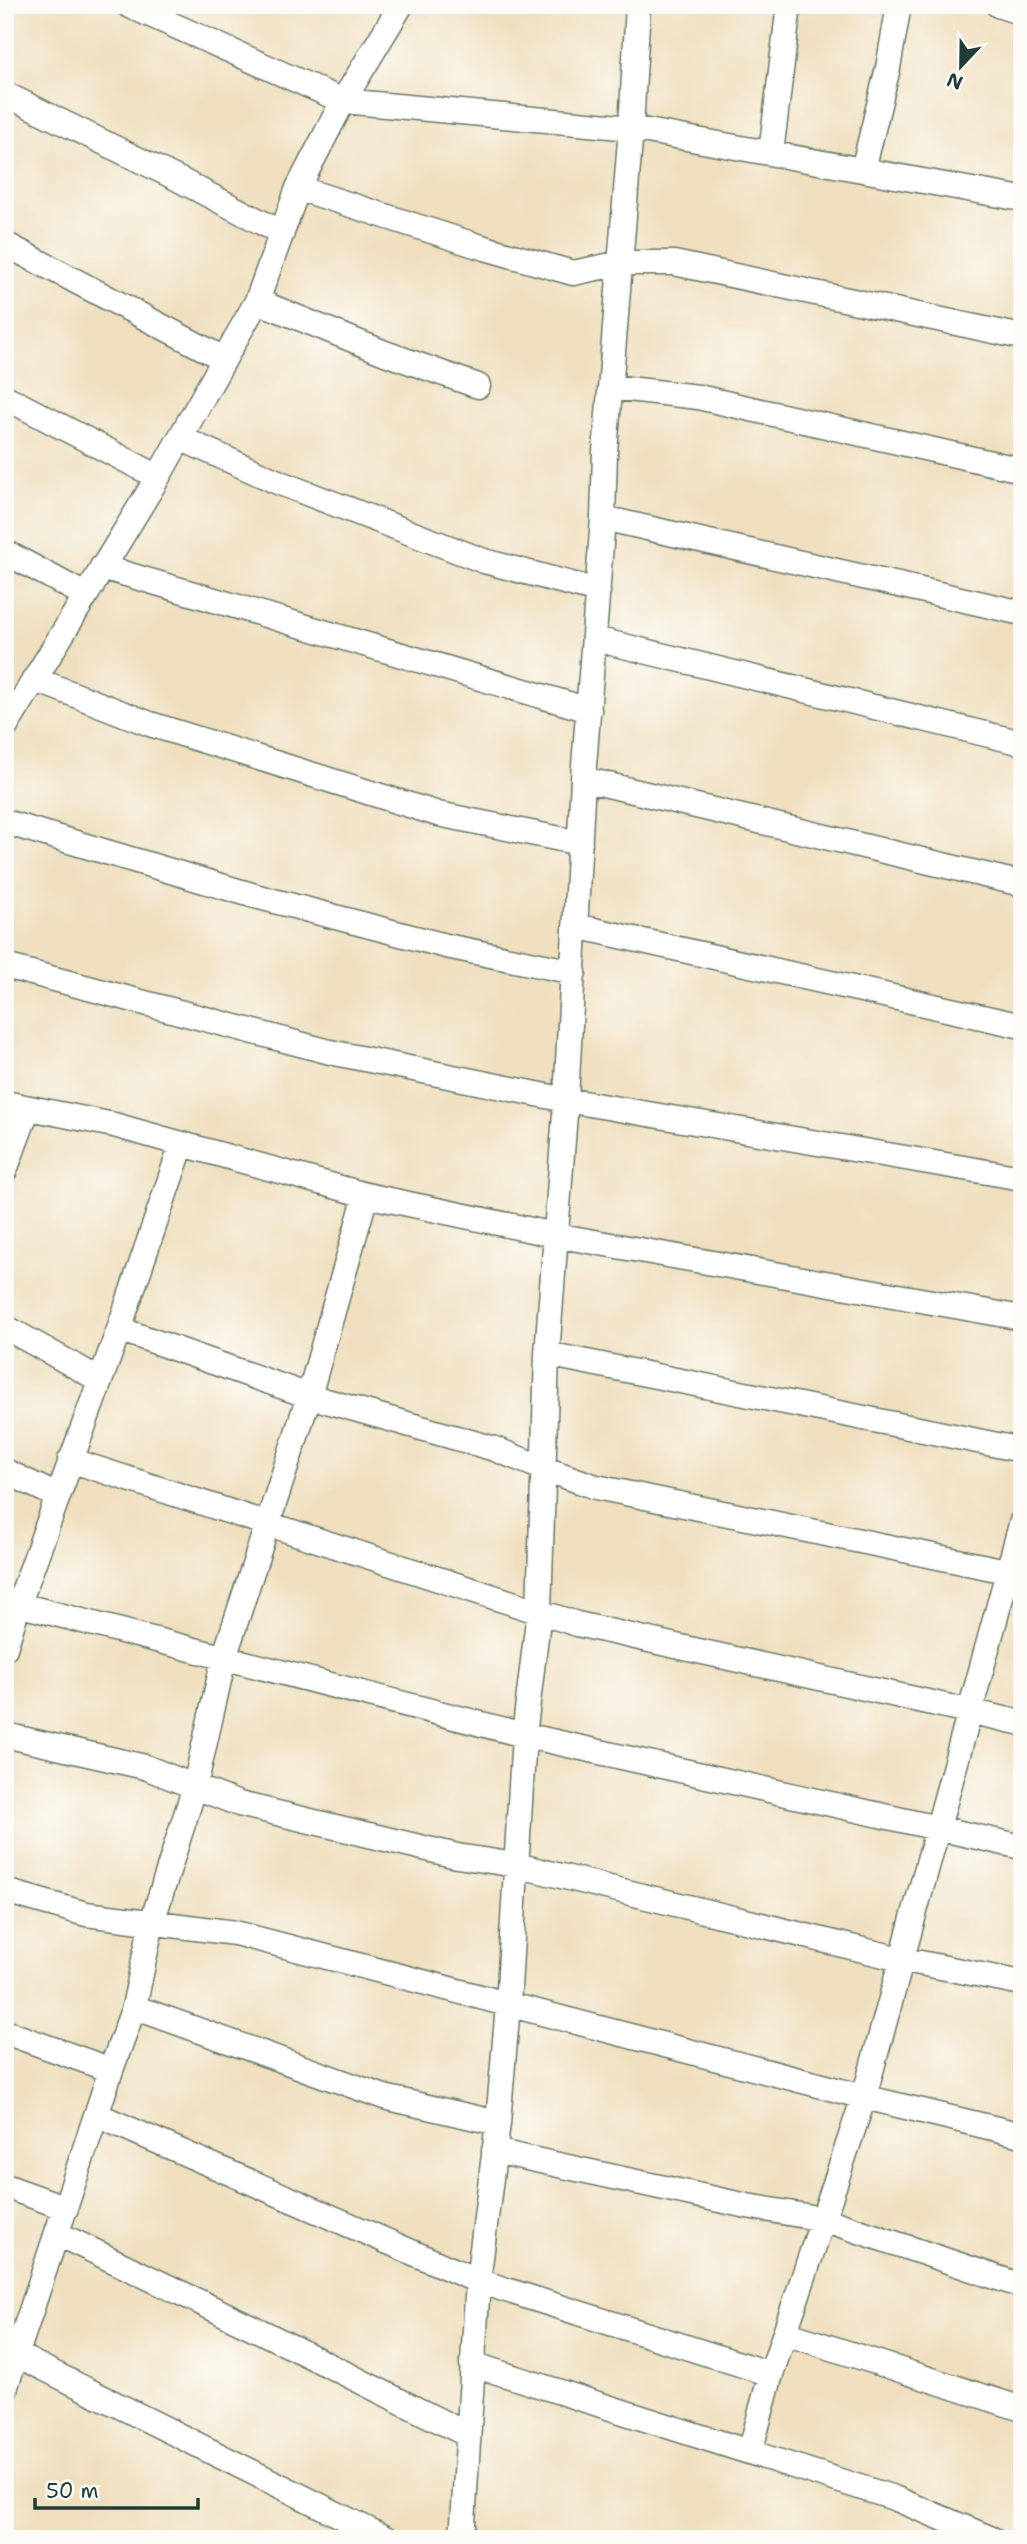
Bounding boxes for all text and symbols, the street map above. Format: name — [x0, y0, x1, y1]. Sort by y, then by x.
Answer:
north arrow — [926, 32, 996, 102]
text: N — [943, 67, 966, 96]
scale bar — [35, 2467, 198, 2511]
text: 50 m — [46, 2477, 99, 2505]

